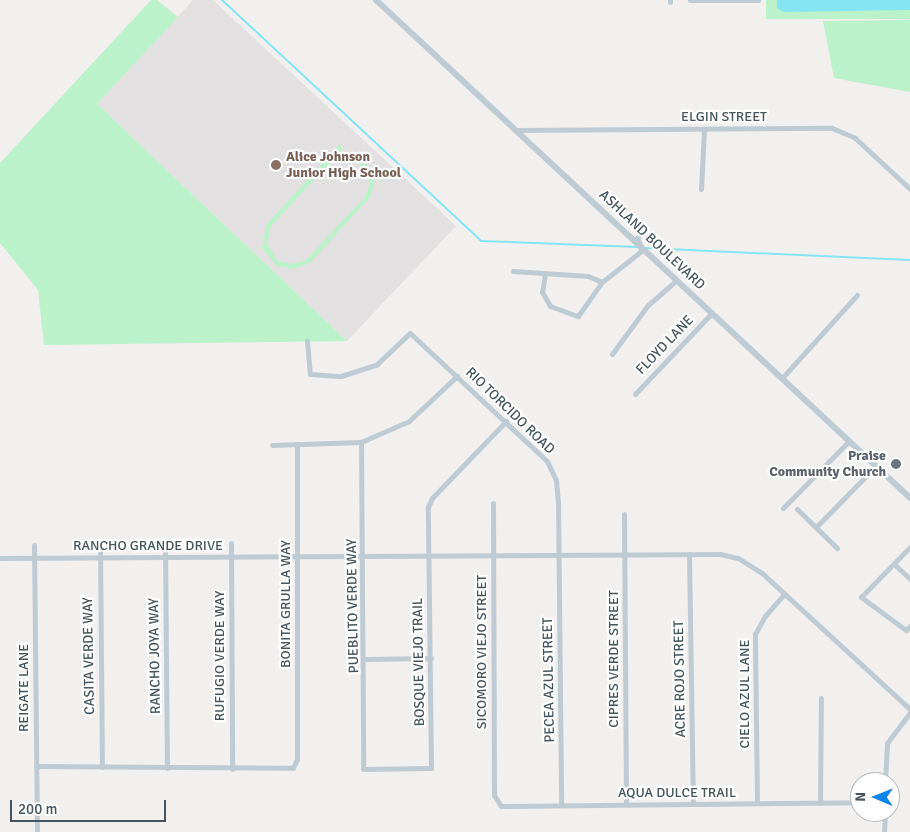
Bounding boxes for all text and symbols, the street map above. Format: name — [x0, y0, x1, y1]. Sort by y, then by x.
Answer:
street label: ELGIN STREET — [681, 109, 767, 125]
place label: Alice Johnson Junior High School — [286, 149, 401, 182]
marker: Alice Johnson Junior High School — [270, 159, 282, 171]
street label: ASHLAND BOULEVARD — [596, 187, 708, 293]
street label: FLOYD LANE — [633, 312, 697, 378]
street label: RIO TORCIDO ROAD — [462, 364, 558, 458]
place label: Praise Community Church — [769, 448, 886, 481]
marker: Praise Community Church — [890, 458, 902, 470]
street label: RANCHO GRANDE DRIVE — [73, 538, 223, 554]
street label: PUEBLITO VERDE WAY — [343, 539, 363, 673]
street label: BONITA GRULLA WAY — [278, 540, 294, 668]
street label: SICOMORO VIEJO STREET — [474, 575, 490, 729]
street label: CIPRES VERDE STREET — [606, 590, 622, 728]
street label: RUFUGIO VERDE WAY — [212, 591, 228, 721]
street label: CASITA VERDE WAY — [80, 597, 98, 715]
street label: RANCHO JOYA WAY — [146, 598, 164, 714]
street label: BOSQUE VIEJO TRAIL — [409, 598, 429, 726]
street label: PECEA AZUL STREET — [540, 617, 558, 743]
street label: ACRE ROJO STREET — [671, 620, 689, 738]
street label: CIELO AZUL LANE — [737, 640, 753, 748]
street label: REIGATE LANE — [16, 644, 32, 732]
north arrow — [850, 772, 900, 822]
street label: AQUA DULCE TRAIL — [618, 785, 736, 801]
scale bar — [12, 790, 169, 822]
text: N — [852, 792, 869, 802]
text: 200 m — [18, 800, 58, 818]

